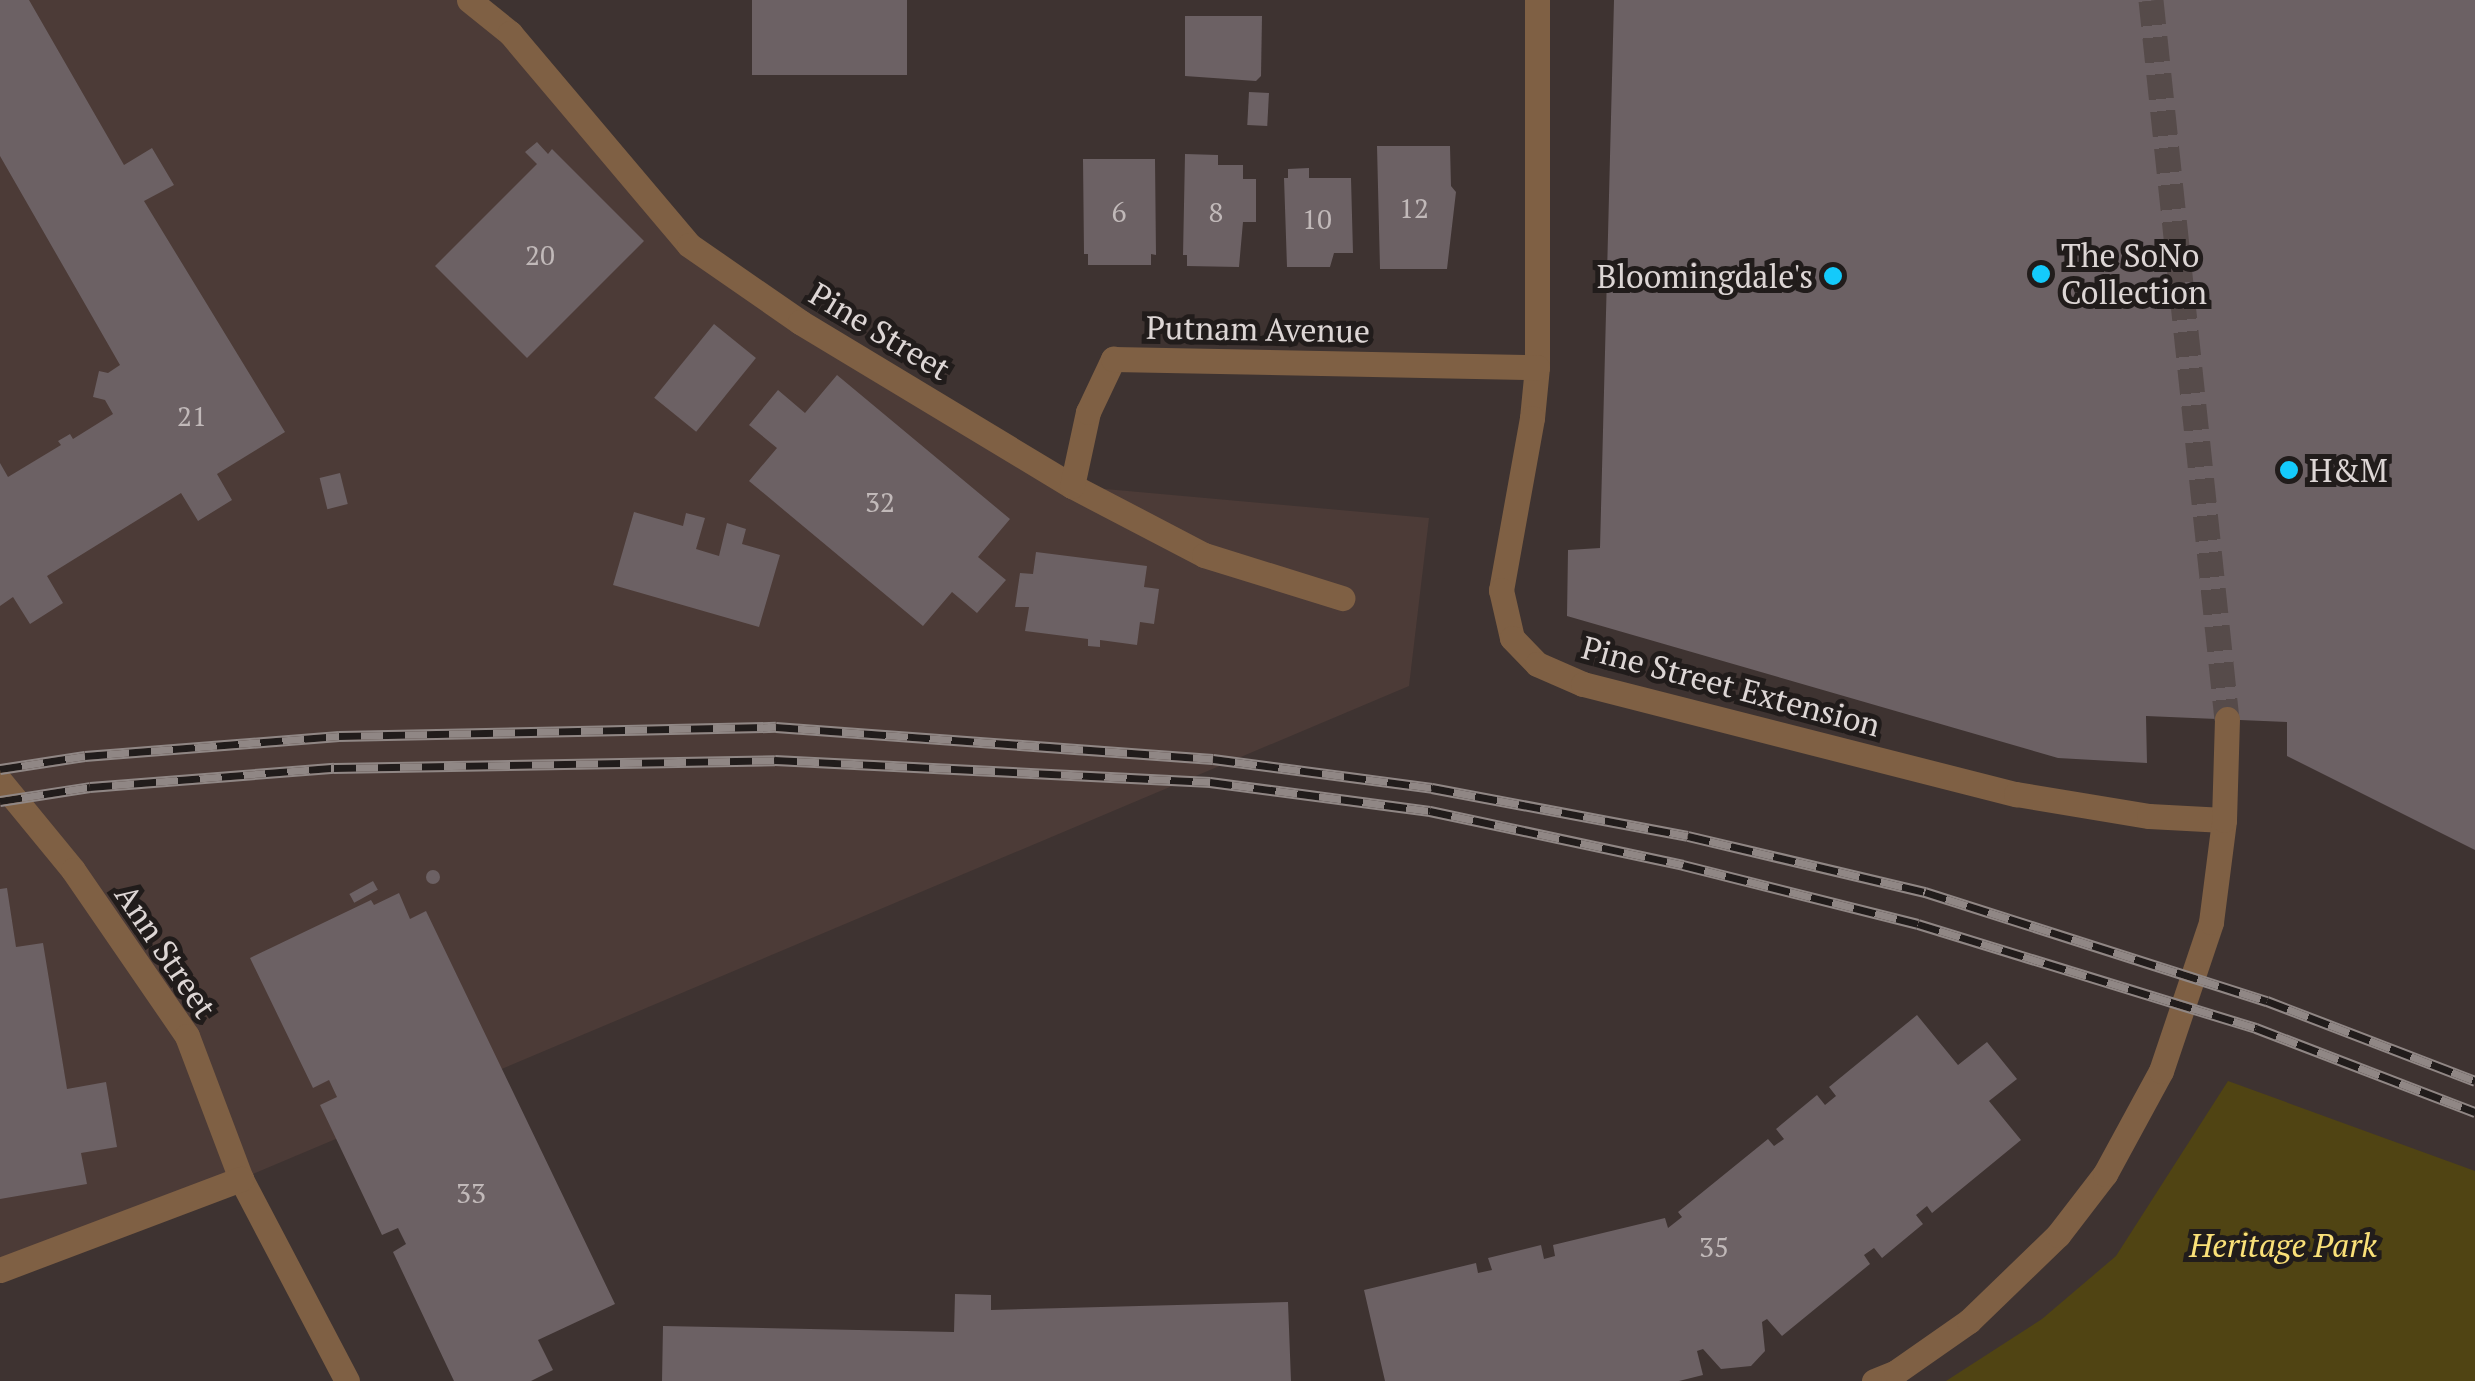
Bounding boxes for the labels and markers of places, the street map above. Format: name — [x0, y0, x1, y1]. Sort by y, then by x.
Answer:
place label: The SoNo Collection — [2061, 237, 2207, 312]
place label: Bloomingdale's — [1597, 257, 1813, 295]
marker: The SoNo Collection — [2030, 263, 2052, 285]
marker: Bloomingdale's — [1822, 265, 1844, 287]
place label: H&M — [2309, 451, 2388, 489]
marker: H&M — [2278, 459, 2300, 481]

